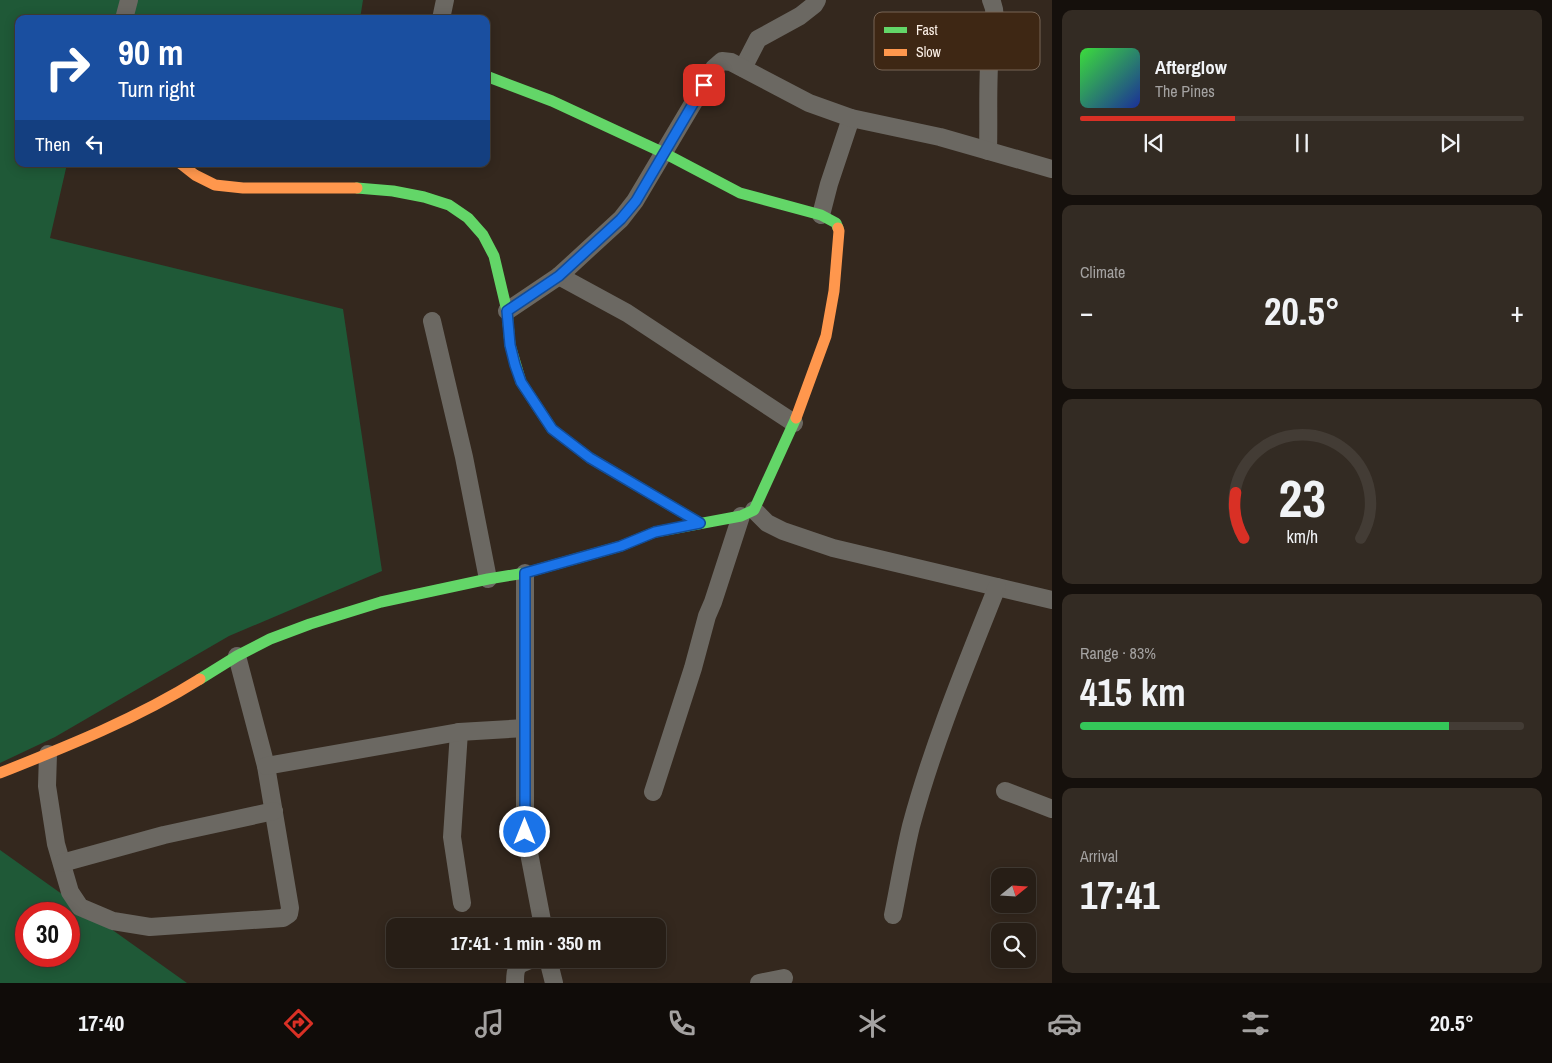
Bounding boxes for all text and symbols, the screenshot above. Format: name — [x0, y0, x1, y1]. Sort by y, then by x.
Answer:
legend — [874, 12, 1040, 70]
text: Fast — [916, 21, 938, 39]
text: 90 m — [118, 29, 183, 76]
icon: right — [35, 35, 100, 100]
text: Slow — [916, 43, 942, 61]
text: Afterglow — [1155, 54, 1227, 80]
pin — [683, 64, 725, 106]
icon: arrive — [690, 71, 718, 99]
text: Turn right — [118, 74, 195, 104]
text: The Pines — [1155, 80, 1215, 102]
icon: previous — [1140, 129, 1168, 157]
icon: pause — [1288, 129, 1316, 157]
icon: next — [1436, 129, 1464, 157]
icon: left — [81, 130, 109, 158]
text: Then — [35, 131, 71, 157]
text: Climate — [1080, 261, 1125, 283]
text: 20.5° — [1264, 286, 1340, 337]
text: − — [1080, 293, 1093, 331]
text: + — [1511, 293, 1524, 331]
text: 23 — [1278, 463, 1326, 533]
text: km/h — [1286, 525, 1318, 549]
text: Range · 83% — [1080, 642, 1156, 664]
text: 415 km — [1080, 667, 1186, 718]
position arrow — [498, 805, 550, 857]
text: Arrival — [1080, 845, 1118, 867]
north arrow — [991, 868, 1036, 912]
map controls — [991, 868, 1036, 968]
text: 17:41 — [1080, 870, 1160, 921]
speed limit sign: 30 — [15, 902, 80, 967]
button: search — [991, 923, 1036, 968]
text: 17:41 · 1 min · 350 m — [451, 930, 601, 956]
icon: directions — [281, 1006, 316, 1041]
icon: music — [472, 1006, 507, 1041]
icon: phone — [664, 1006, 699, 1041]
icon: climate — [855, 1006, 890, 1041]
icon: car — [1047, 1006, 1082, 1041]
icon: filters — [1238, 1006, 1273, 1041]
text: 17:40 — [78, 1008, 124, 1038]
text: 20.5° — [1430, 1008, 1474, 1038]

